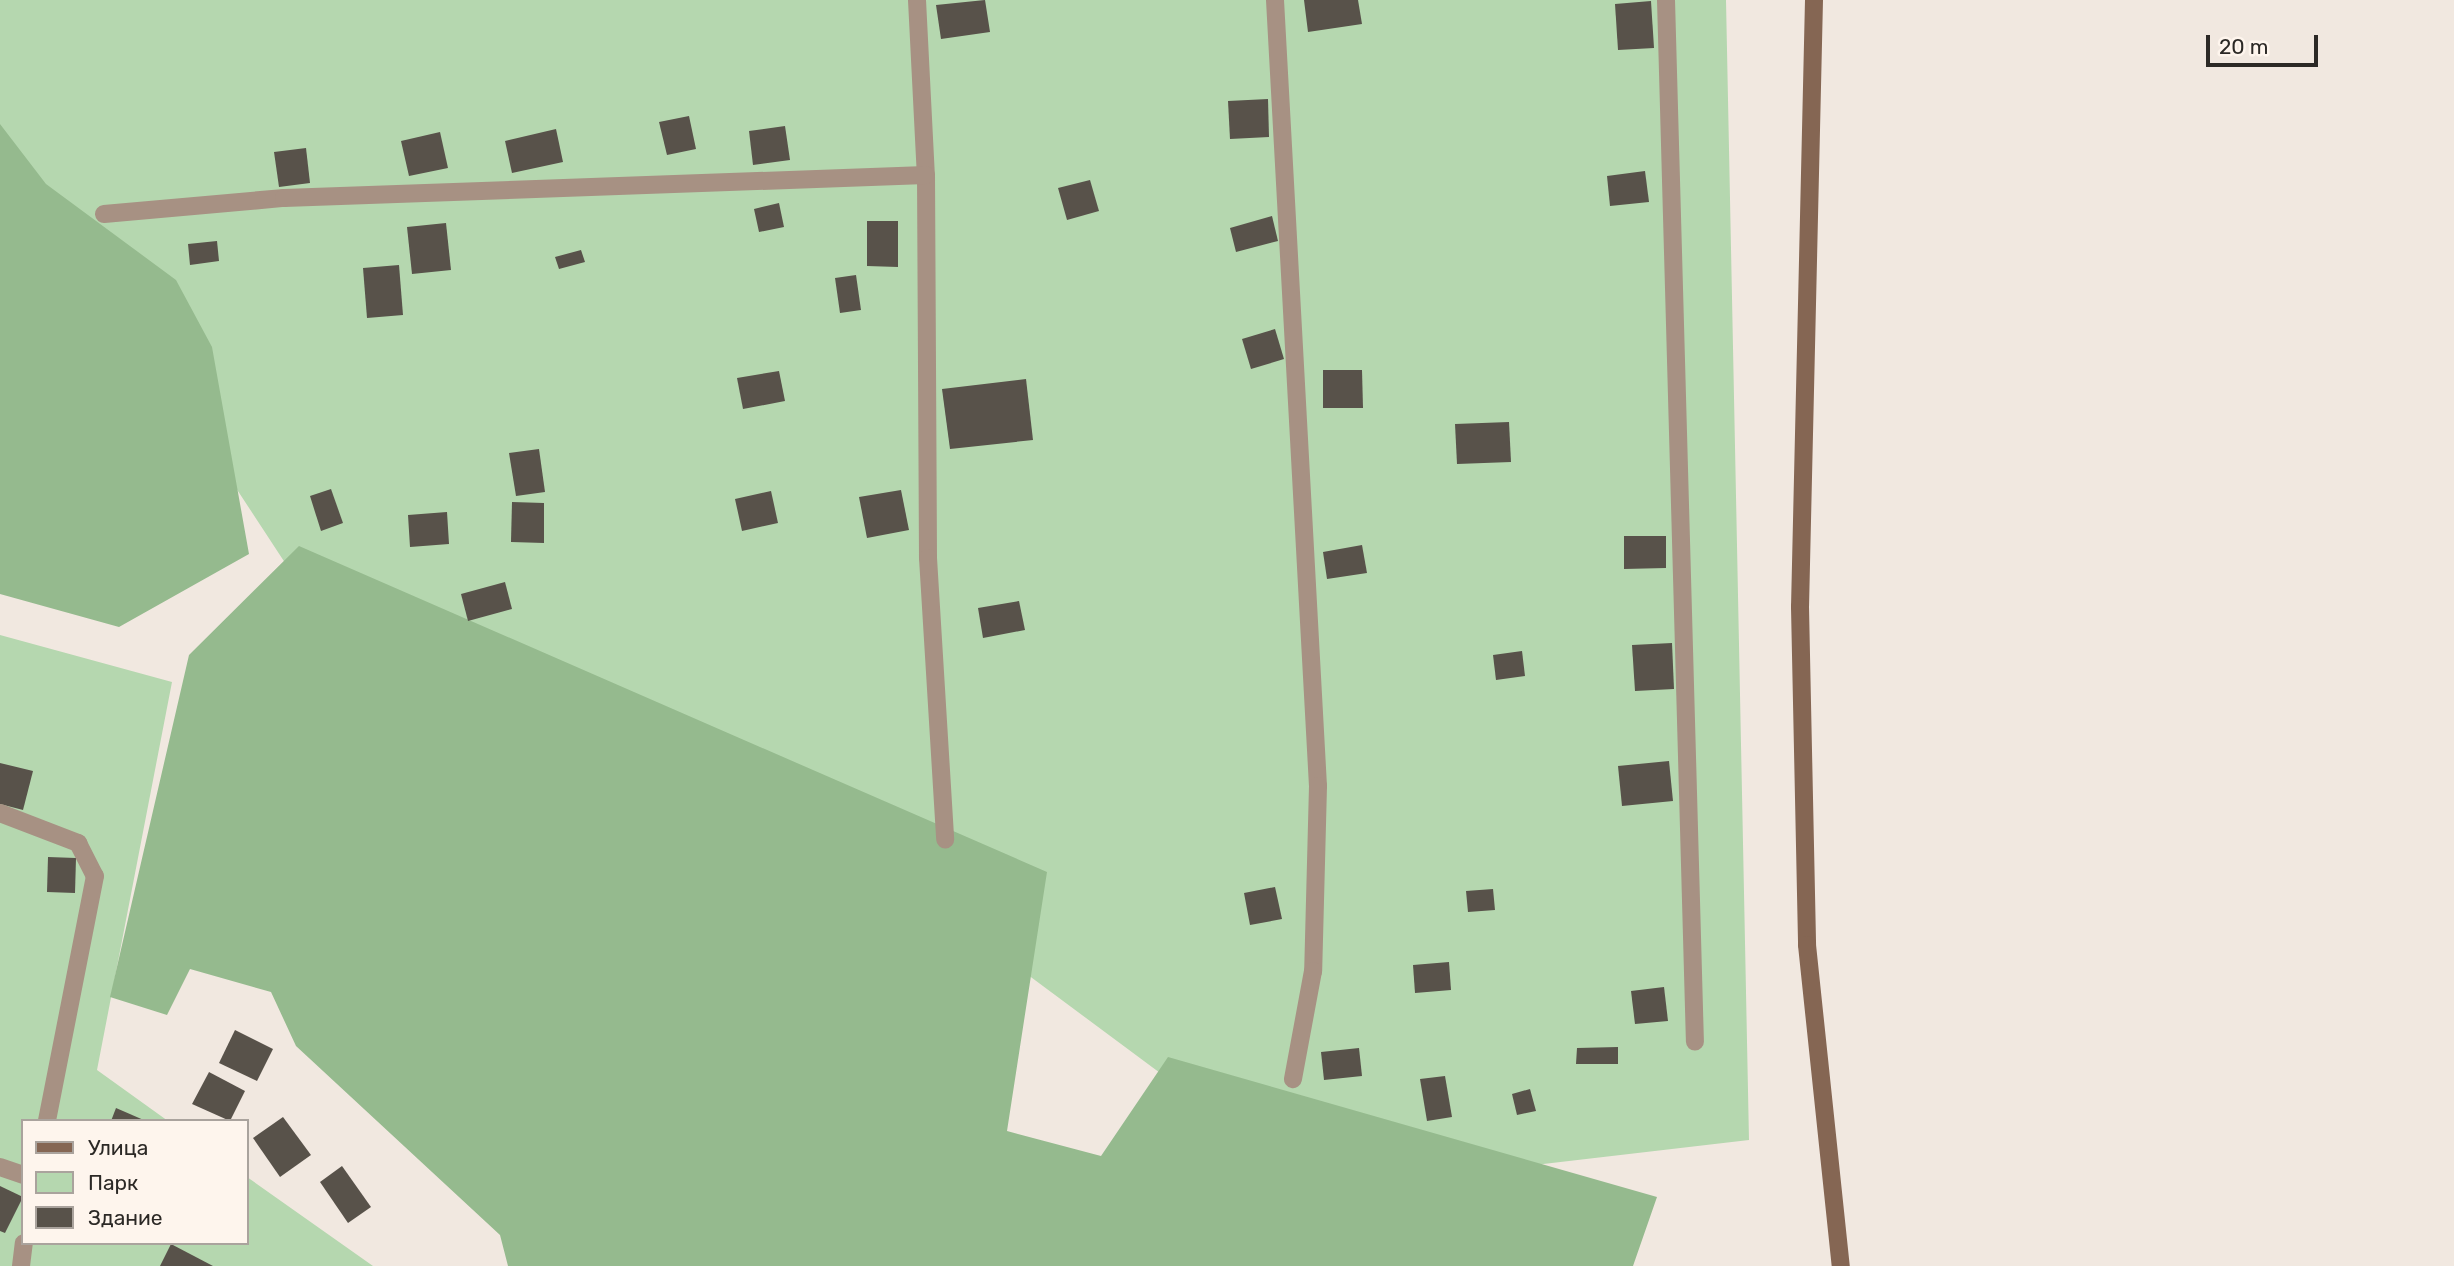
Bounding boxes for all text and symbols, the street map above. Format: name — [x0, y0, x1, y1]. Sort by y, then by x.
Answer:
scale bar — [2209, 21, 2321, 65]
text: 20 m — [2219, 34, 2268, 59]
legend — [21, 1119, 248, 1245]
text: Улица — [88, 1135, 148, 1160]
text: Парк — [88, 1170, 138, 1195]
text: Здание — [88, 1205, 163, 1230]

